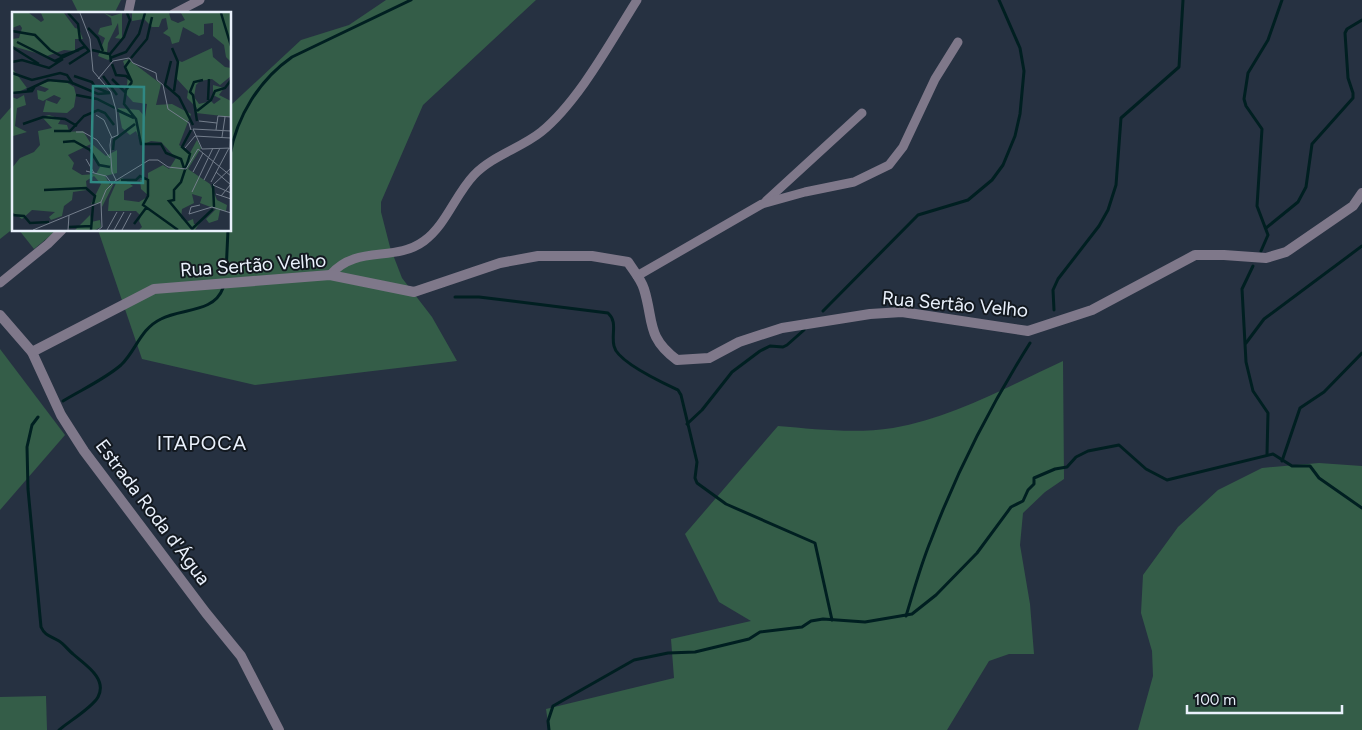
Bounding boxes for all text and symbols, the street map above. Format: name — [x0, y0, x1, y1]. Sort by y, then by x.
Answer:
inset map — [12, 12, 231, 231]
street label: Rua Sertão Velho — [179, 248, 327, 282]
street label: Rua Sertão Velho — [881, 286, 1029, 322]
district label: ITAPOCA — [157, 431, 247, 455]
street label: Estrada Roda d'Água — [91, 435, 215, 589]
scale bar — [1187, 682, 1342, 714]
text: 100 m — [1194, 691, 1236, 709]

